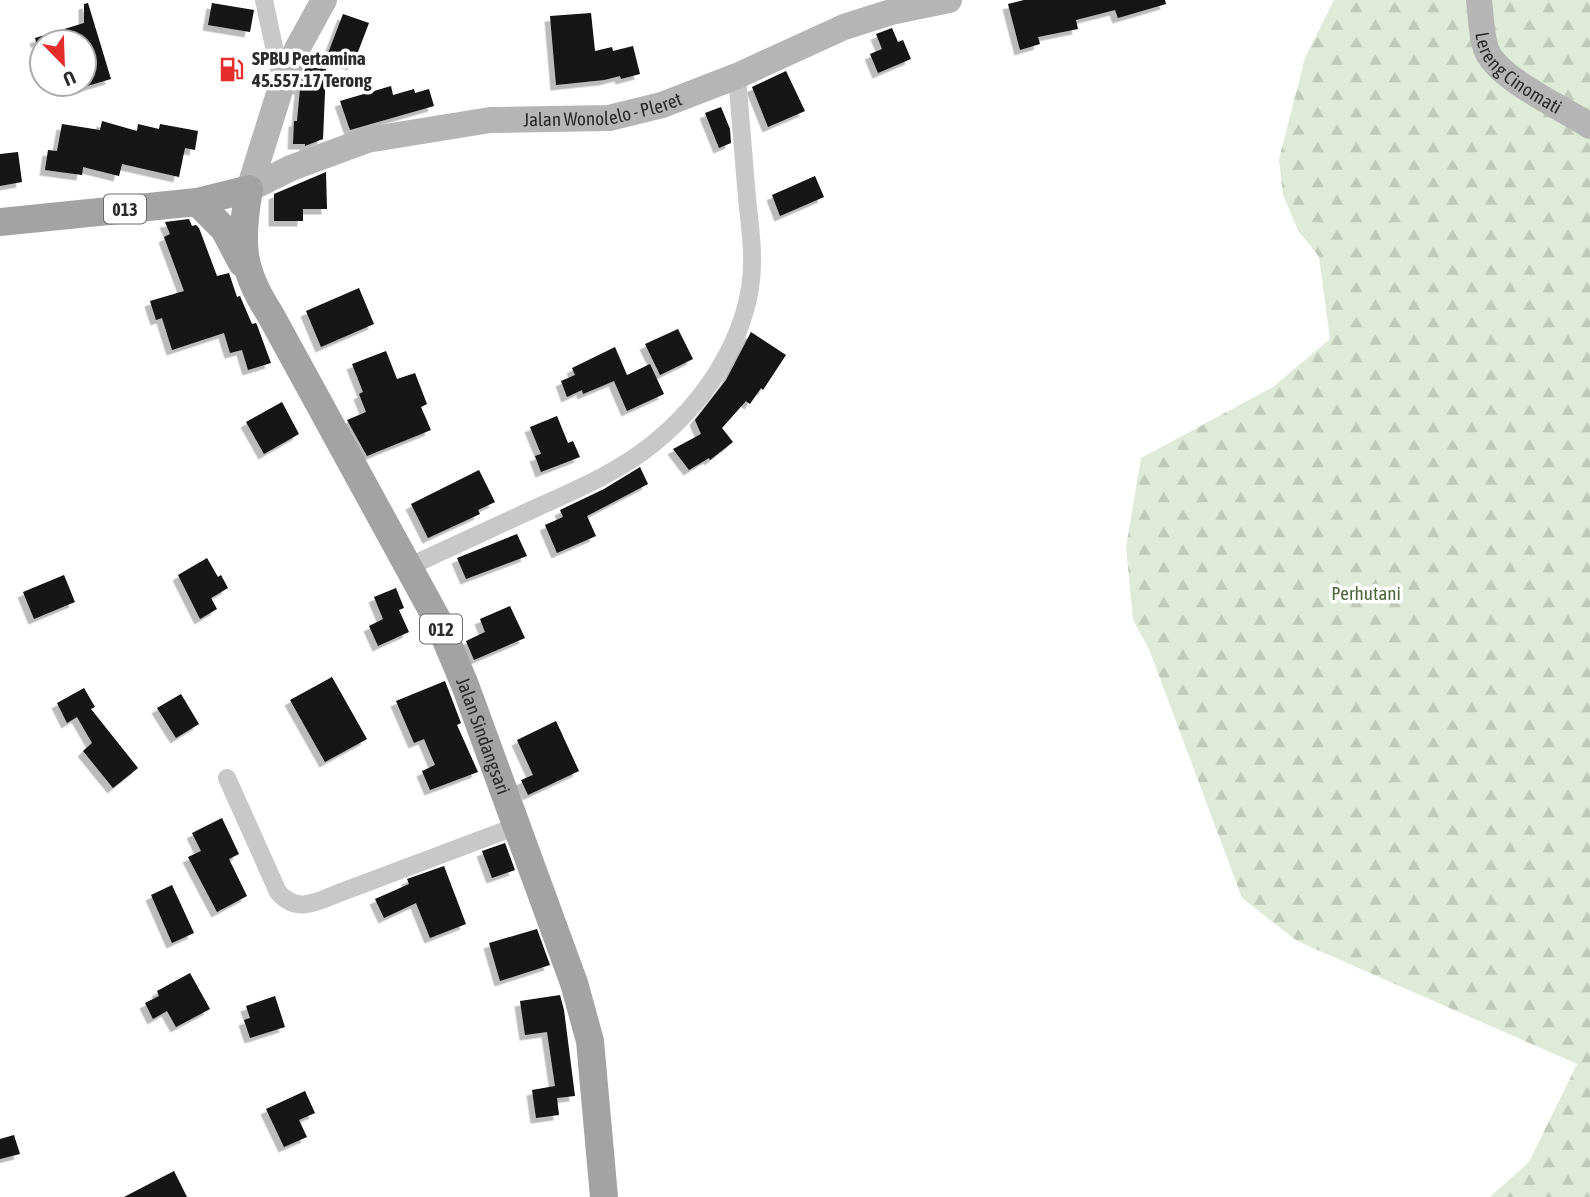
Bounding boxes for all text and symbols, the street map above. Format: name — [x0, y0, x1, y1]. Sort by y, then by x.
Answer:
north arrow — [28, 28, 98, 98]
street label: Lereng Cinomati — [1471, 30, 1566, 118]
place label: SPBU Pertamina 45.557.17 Terong — [251, 47, 372, 91]
fuel station icon: SPBU Pertamina 45.557.17 Terong — [218, 55, 246, 83]
text: U — [60, 66, 79, 91]
street label: Jalan Wonolelo - Pleret — [523, 87, 685, 130]
road number: 013 — [104, 194, 146, 224]
park label: Perhutani — [1331, 582, 1401, 604]
road number: 012 — [420, 614, 462, 644]
street label: Jalan Sindangsari — [452, 674, 515, 797]

